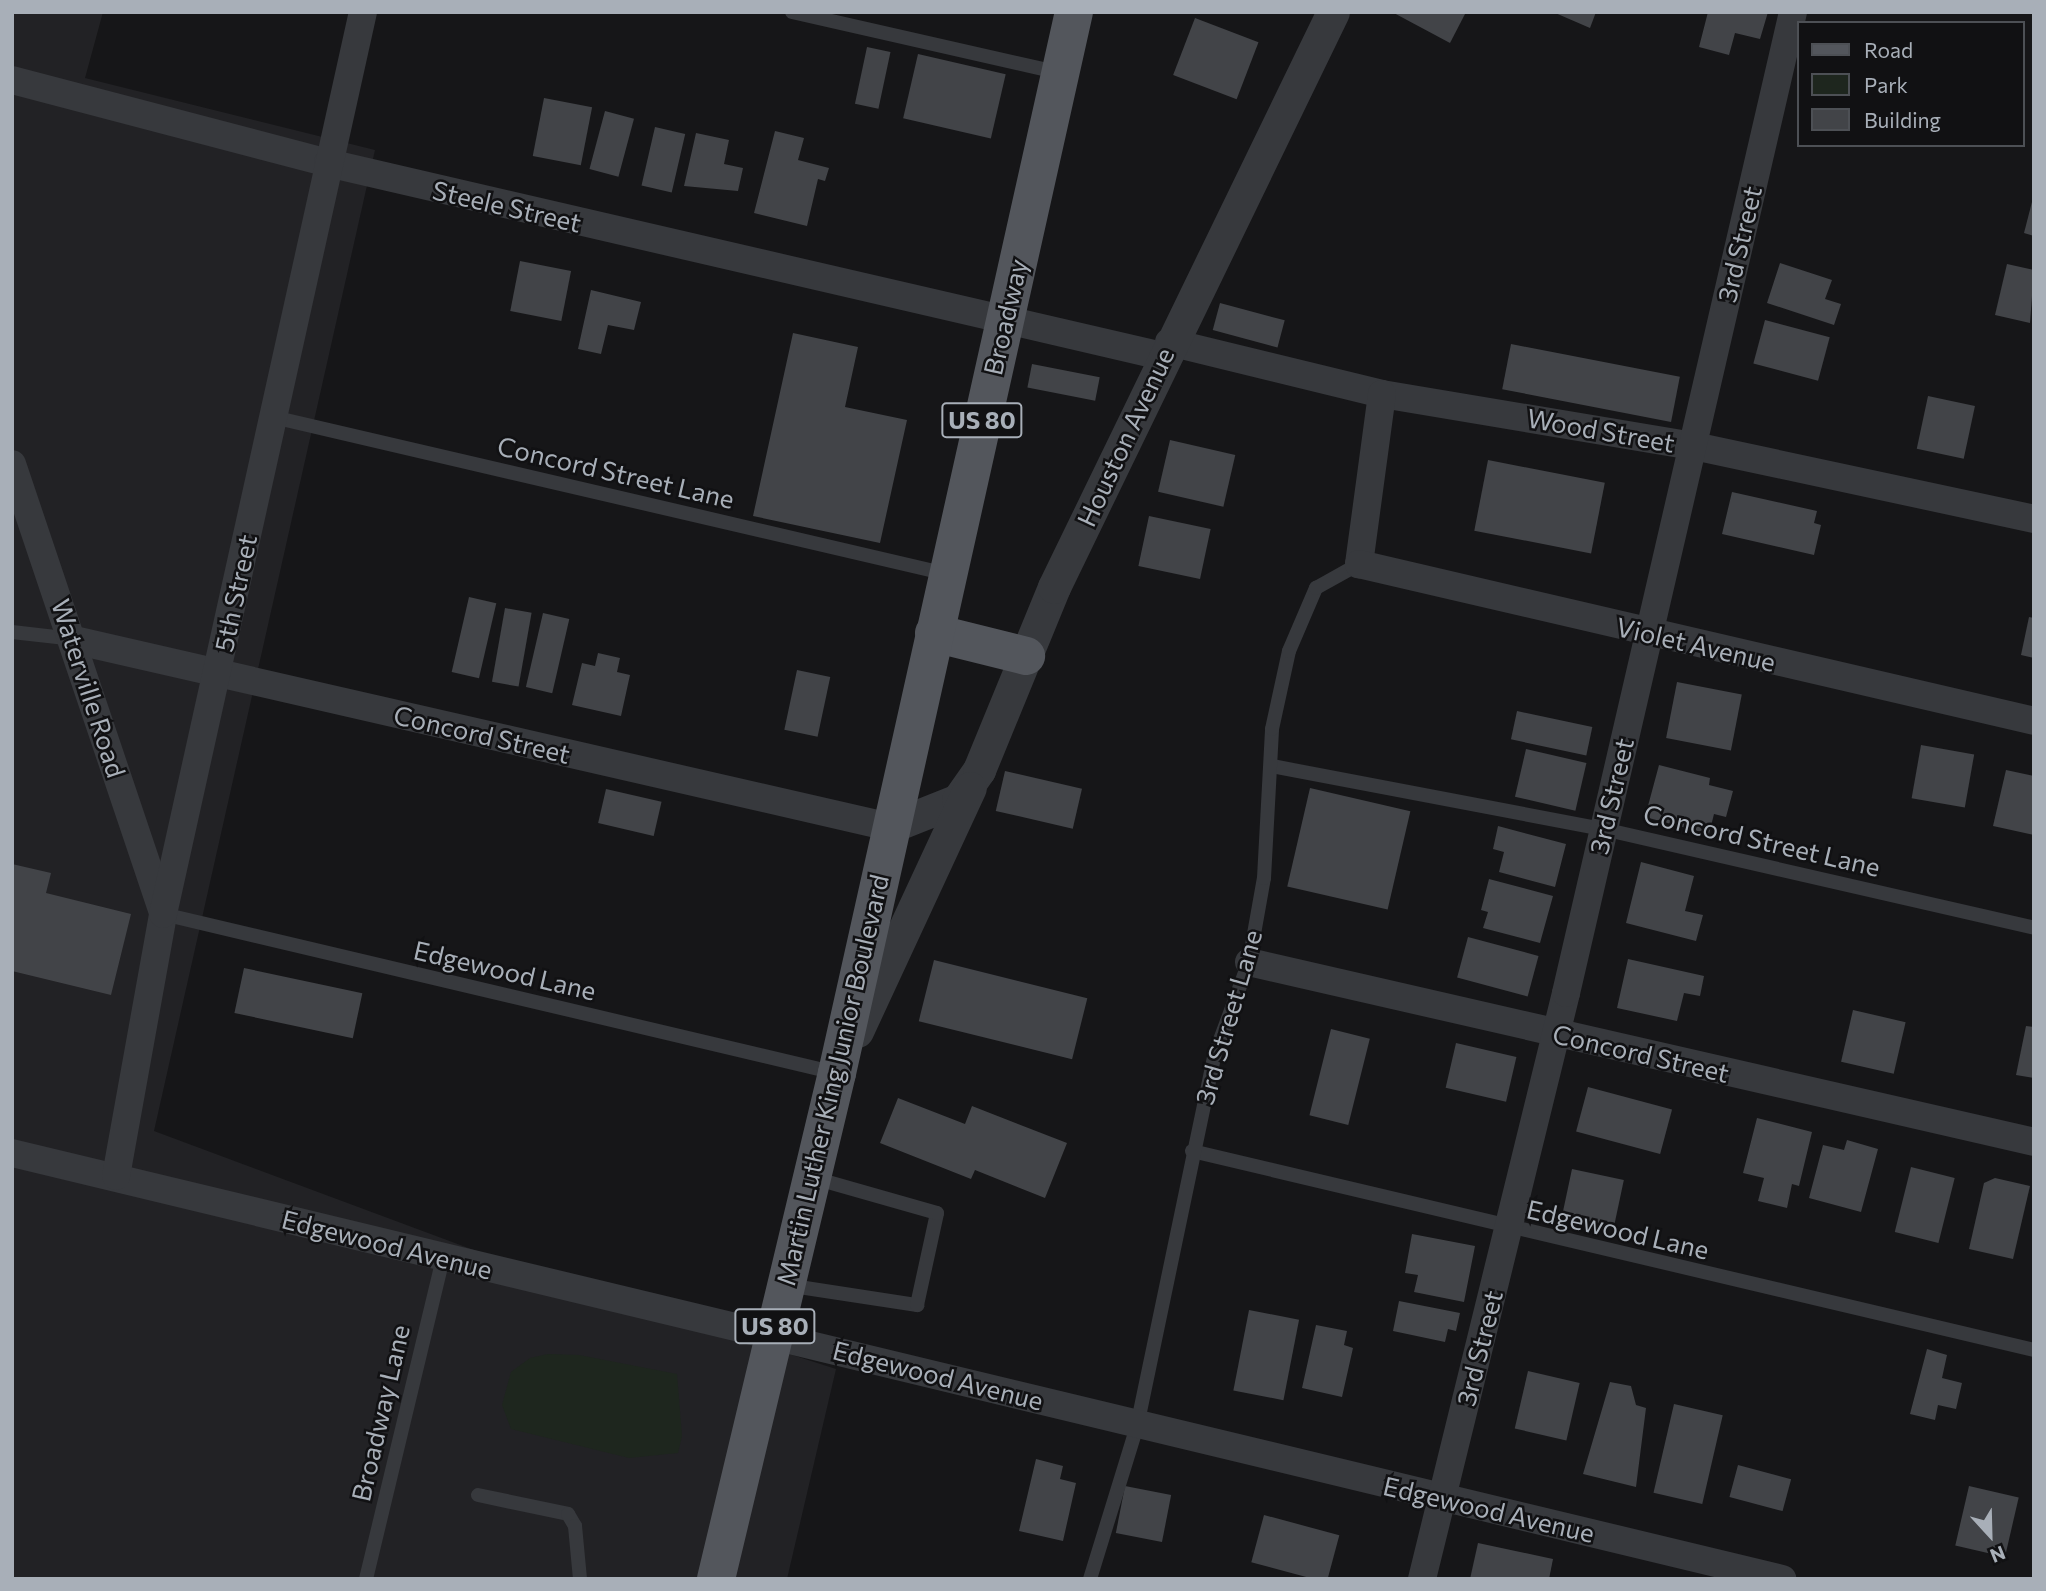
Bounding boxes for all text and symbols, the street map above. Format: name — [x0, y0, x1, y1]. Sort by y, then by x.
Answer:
legend — [1798, 21, 2025, 147]
text: Road — [1864, 37, 1913, 62]
text: Park — [1864, 72, 1908, 97]
text: Building — [1864, 107, 1941, 132]
street label: Steele Street — [430, 174, 584, 238]
street label: 3rd Street — [1710, 183, 1768, 305]
street label: Broadway — [977, 256, 1033, 378]
street label: Houston Avenue — [1070, 343, 1180, 531]
road number: US 80 — [940, 400, 1024, 440]
street label: Wood Street — [1525, 402, 1677, 458]
street label: Concord Street Lane — [495, 430, 737, 514]
street label: 5th Street — [207, 532, 263, 654]
street label: Waterville Road — [45, 595, 133, 781]
street label: Violet Avenue — [1613, 611, 1779, 677]
street label: Concord Street — [391, 699, 573, 769]
street label: 3rd Street — [1582, 735, 1640, 857]
street label: Concord Street Lane — [1641, 798, 1883, 882]
street label: Martin Luther King Junior Boulevard — [769, 871, 895, 1289]
street label: 3rd Street Lane — [1188, 926, 1268, 1108]
street label: Edgewood Lane — [411, 934, 599, 1006]
street label: Concord Street — [1550, 1018, 1732, 1088]
street label: Edgewood Lane — [1524, 1193, 1712, 1265]
street label: Edgewood Avenue — [279, 1203, 495, 1285]
street label: 3rd Street — [1450, 1287, 1508, 1409]
road number: US 80 — [733, 1306, 817, 1346]
street label: Broadway Lane — [345, 1322, 415, 1504]
street label: Edgewood Avenue — [830, 1334, 1046, 1416]
street label: Edgewood Avenue — [1380, 1470, 1598, 1548]
north arrow — [1955, 1500, 2025, 1570]
text: N — [1987, 1542, 2009, 1568]

